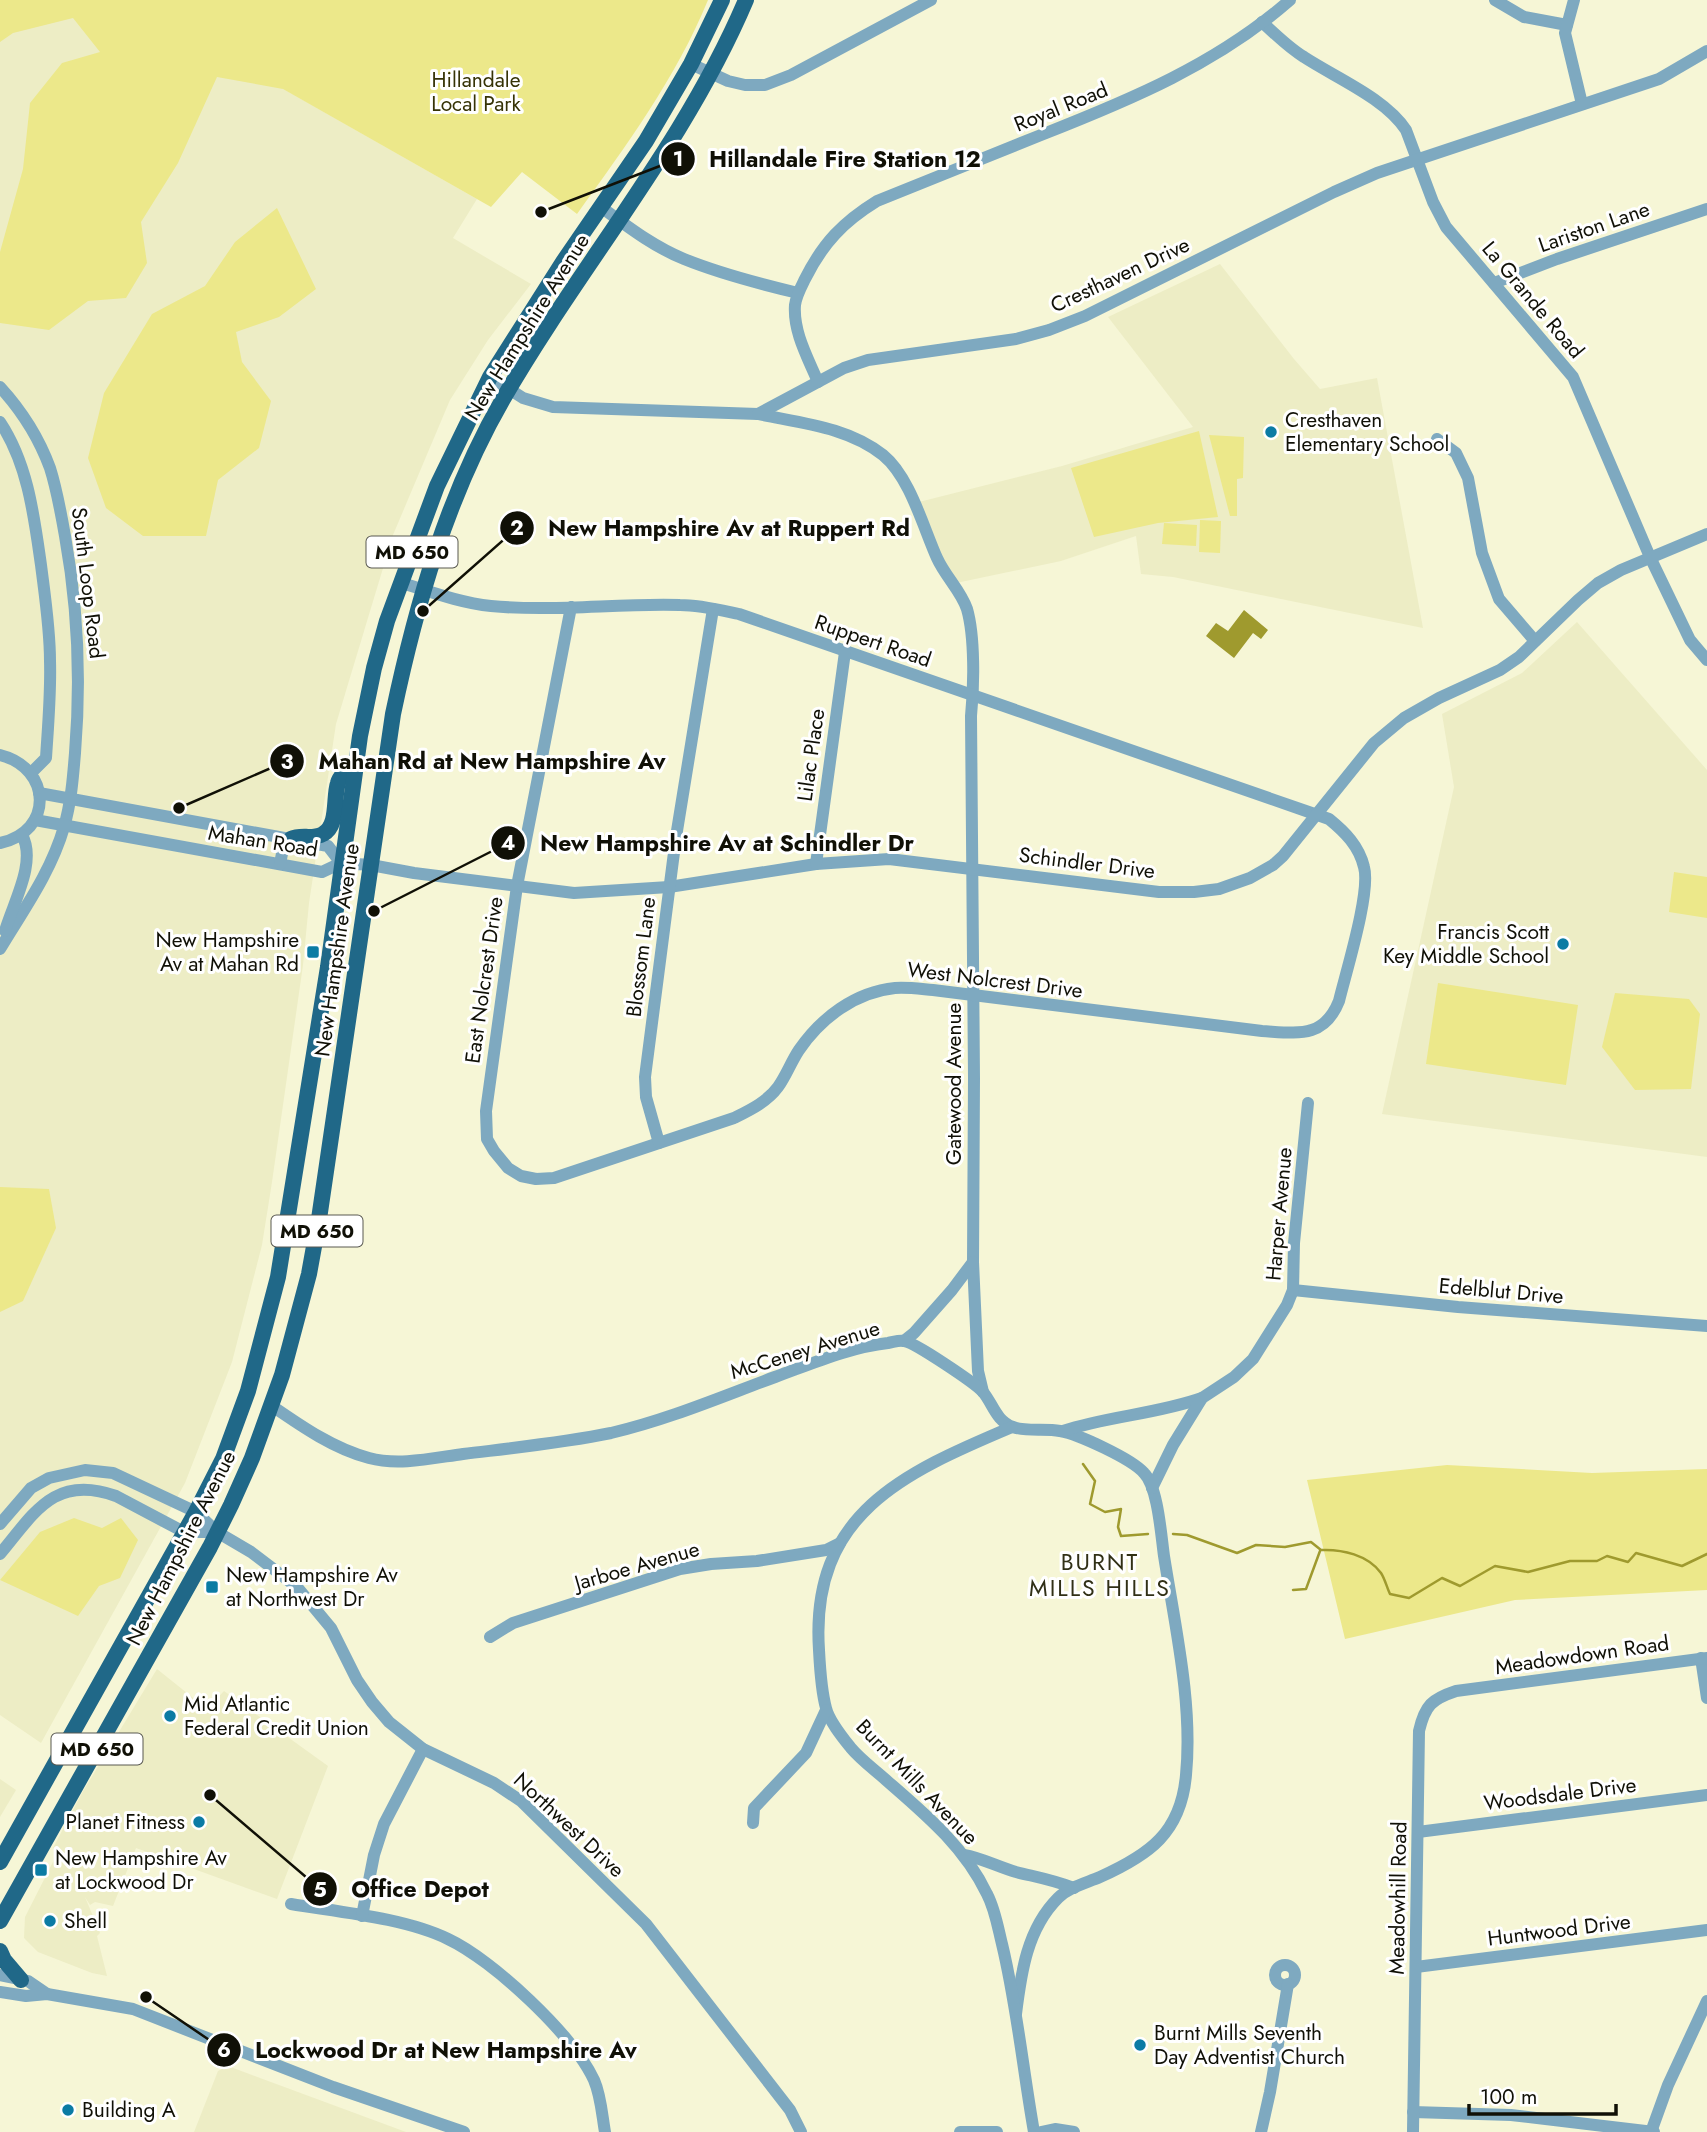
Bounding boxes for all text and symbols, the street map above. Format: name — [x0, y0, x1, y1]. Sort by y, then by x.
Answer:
park label: Hillandale Local Park — [431, 65, 522, 119]
street label: Royal Road — [1010, 75, 1112, 139]
callout: Hillandale Fire Station 12 — [660, 137, 995, 181]
text: Hillandale Fire Station 12 — [709, 142, 981, 176]
text: 1 — [673, 144, 683, 174]
street label: Lariston Lane — [1534, 194, 1654, 260]
street label: New Hampshire Avenue — [457, 228, 597, 426]
street label: Cresthaven Drive — [1046, 230, 1195, 320]
street label: La Grande Road — [1475, 235, 1591, 365]
place label: Cresthaven Elementary School — [1285, 405, 1449, 459]
marker: Cresthaven Elementary School — [1263, 424, 1279, 440]
street label: South Loop Road — [64, 506, 112, 660]
callout: New Hampshire Av at Ruppert Rd — [499, 506, 924, 550]
text: New Hampshire Av at Ruppert Rd — [548, 511, 910, 545]
text: 2 — [510, 513, 524, 543]
road number: MD 650 — [366, 537, 458, 568]
street label: Ruppert Road — [811, 607, 935, 675]
street label: Lilac Place — [790, 706, 832, 803]
callout: Mahan Rd at New Hampshire Av — [269, 739, 680, 783]
text: Mahan Rd at New Hampshire Av — [318, 744, 666, 778]
text: 3 — [280, 747, 294, 777]
street label: Mahan Road — [206, 818, 320, 864]
callout: New Hampshire Av at Schindler Dr — [490, 821, 928, 865]
text: New Hampshire Av at Schindler Dr — [540, 826, 915, 860]
text: 4 — [501, 828, 515, 858]
street label: Schindler Drive — [1017, 840, 1157, 886]
street label: New Hampshire Avenue — [307, 841, 367, 1059]
street label: East Nolcrest Drive — [457, 894, 511, 1065]
street label: Blossom Lane — [619, 895, 663, 1019]
place label: Francis Scott Key Middle School — [1383, 917, 1549, 971]
place label: New Hampshire Av at Mahan Rd — [156, 925, 299, 979]
marker: Francis Scott Key Middle School — [1555, 936, 1571, 952]
marker: New Hampshire Av at Mahan Rd — [305, 944, 321, 960]
street label: West Nolcrest Drive — [906, 954, 1085, 1006]
street label: Gatewood Avenue — [939, 1003, 969, 1165]
street label: Harper Avenue — [1258, 1146, 1300, 1282]
road number: MD 650 — [272, 1216, 362, 1246]
street label: Edelblut Drive — [1437, 1271, 1565, 1311]
street label: McCeney Avenue — [727, 1313, 884, 1387]
street label: New Hampshire Avenue — [119, 1445, 243, 1651]
street label: Jarboe Avenue — [568, 1534, 703, 1599]
district label: BURNT MILLS HILLS — [1029, 1545, 1171, 1605]
place label: New Hampshire Av at Northwest Dr — [226, 1560, 399, 1614]
marker: New Hampshire Av at Northwest Dr — [204, 1579, 220, 1595]
street label: Meadowdown Road — [1493, 1628, 1671, 1682]
place label: Mid Atlantic Federal Credit Union — [184, 1689, 369, 1743]
marker: Mid Atlantic Federal Credit Union — [162, 1708, 178, 1724]
street label: Burnt Mills Avenue — [849, 1712, 985, 1852]
road number: MD 650 — [52, 1734, 142, 1764]
street label: Northwest Drive — [507, 1766, 631, 1885]
street label: Woodsdale Drive — [1482, 1770, 1638, 1818]
place label: Planet Fitness — [66, 1807, 185, 1837]
marker: Planet Fitness — [191, 1814, 207, 1830]
street label: Meadowhill Road — [1382, 1821, 1414, 1975]
place label: New Hampshire Av at Lockwood Dr — [55, 1843, 228, 1897]
marker: New Hampshire Av at Lockwood Dr — [33, 1862, 49, 1878]
callout: Office Depot — [303, 1867, 503, 1911]
text: Office Depot — [351, 1872, 489, 1906]
text: 5 — [313, 1875, 327, 1905]
place label: Shell — [64, 1906, 107, 1936]
street label: Huntwood Drive — [1486, 1906, 1632, 1954]
marker: Shell — [42, 1913, 58, 1929]
place label: Burnt Mills Seventh Day Adventist Church — [1154, 2018, 1345, 2072]
callout: Lockwood Dr at New Hampshire Av — [206, 2028, 651, 2072]
text: Lockwood Dr at New Hampshire Av — [255, 2033, 638, 2067]
text: 6 — [217, 2035, 231, 2065]
marker: Burnt Mills Seventh Day Adventist Church — [1132, 2037, 1148, 2053]
scale bar — [1469, 2072, 1616, 2116]
text: 100 m — [1480, 2082, 1537, 2112]
place label: Building A — [82, 2095, 176, 2125]
marker: Building A — [60, 2102, 76, 2118]

